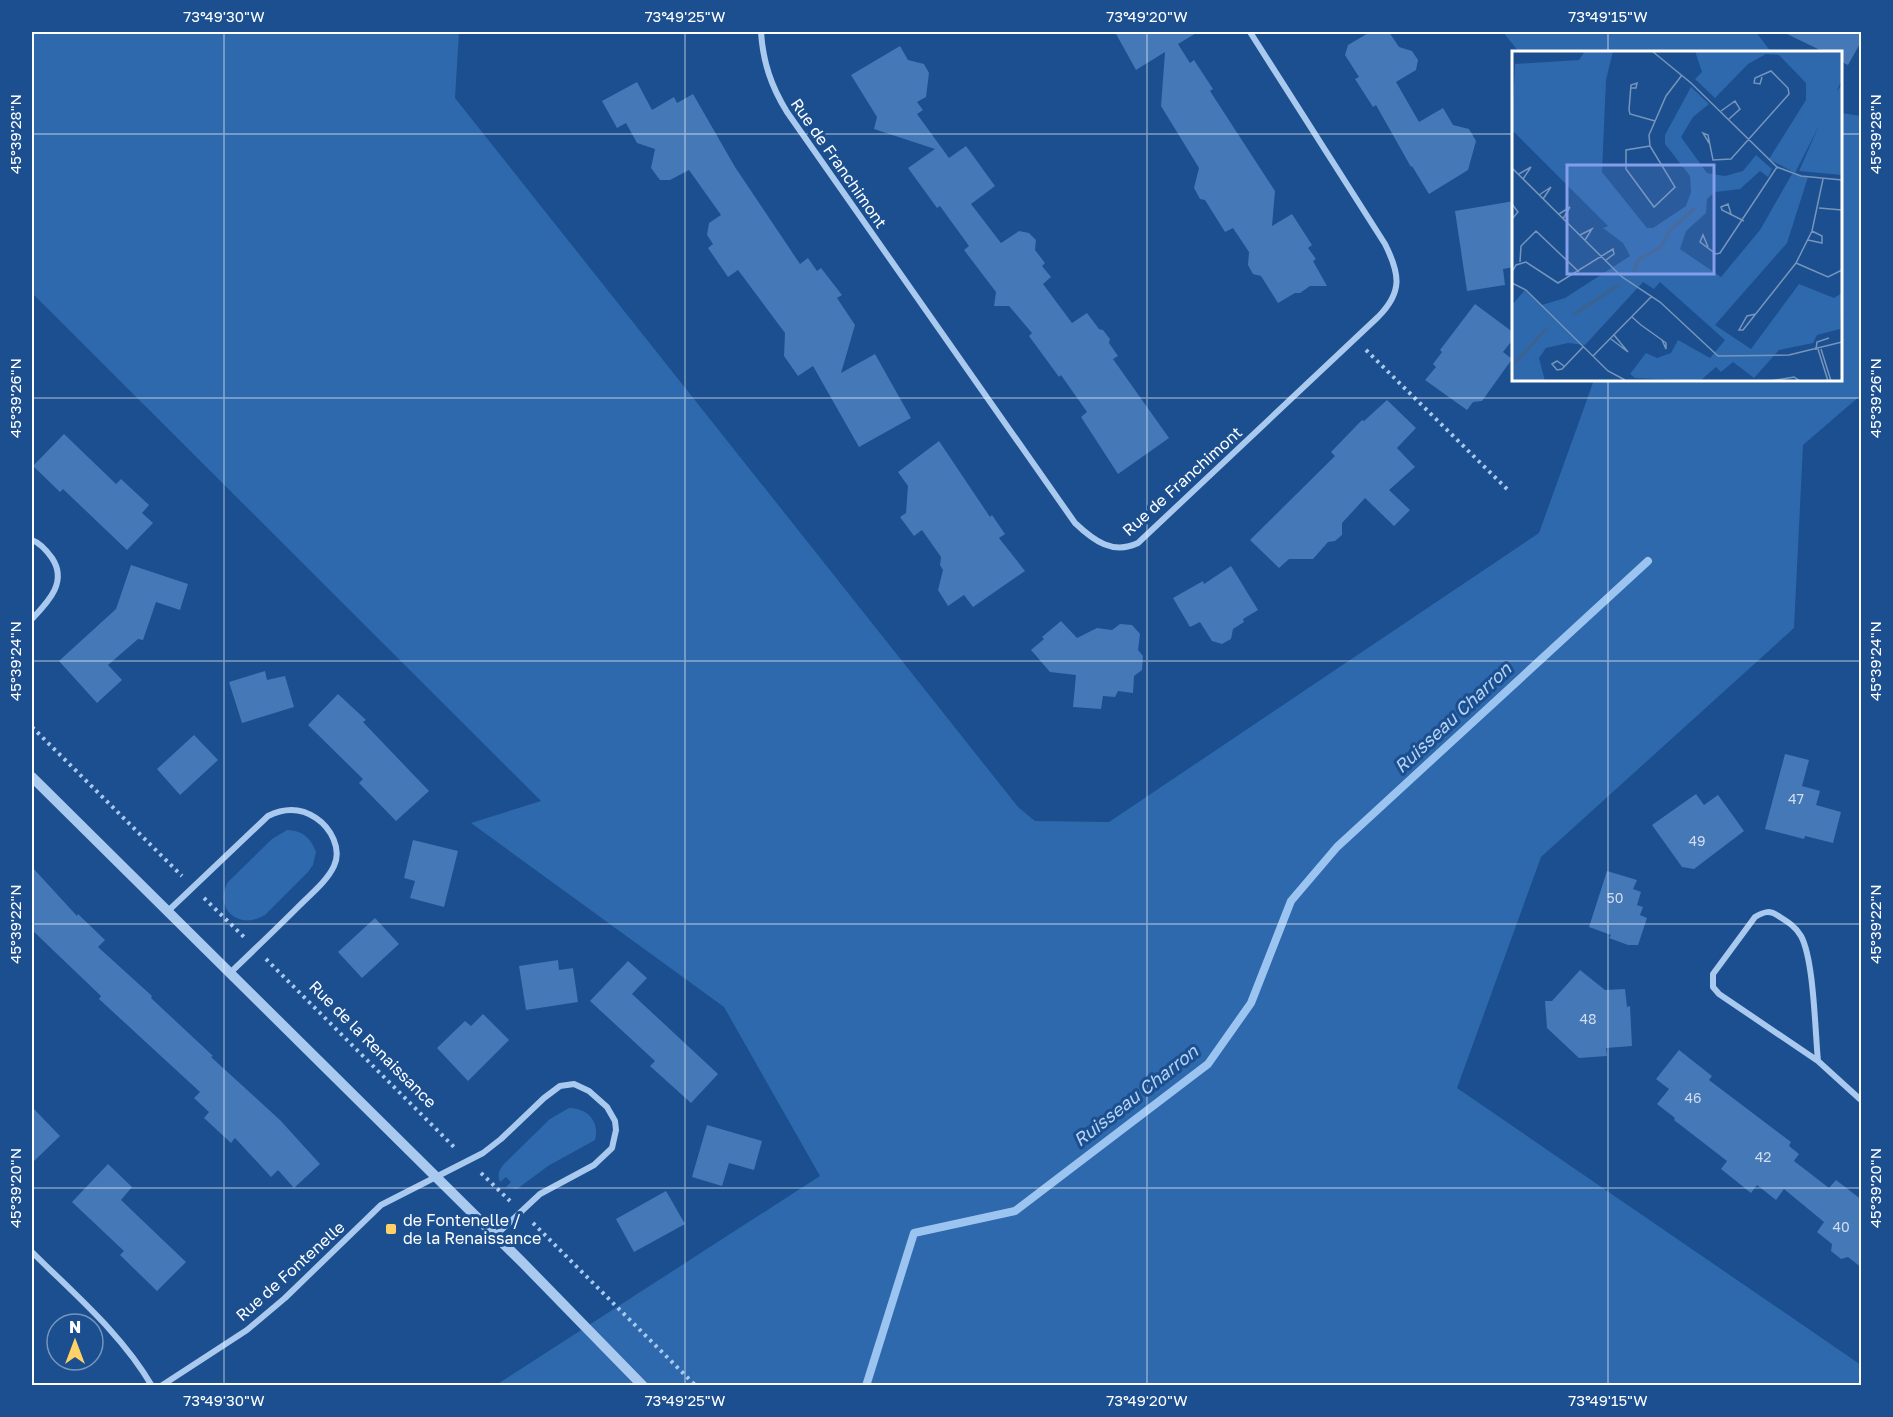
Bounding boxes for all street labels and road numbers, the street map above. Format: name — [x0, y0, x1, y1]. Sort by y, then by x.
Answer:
street label: Rue de Franchimont — [787, 94, 891, 232]
street label: Rue de Franchimont — [1118, 422, 1246, 540]
street label: Rue de la Renaissance — [305, 976, 441, 1112]
street label: Rue de Fontenelle — [231, 1217, 349, 1325]

